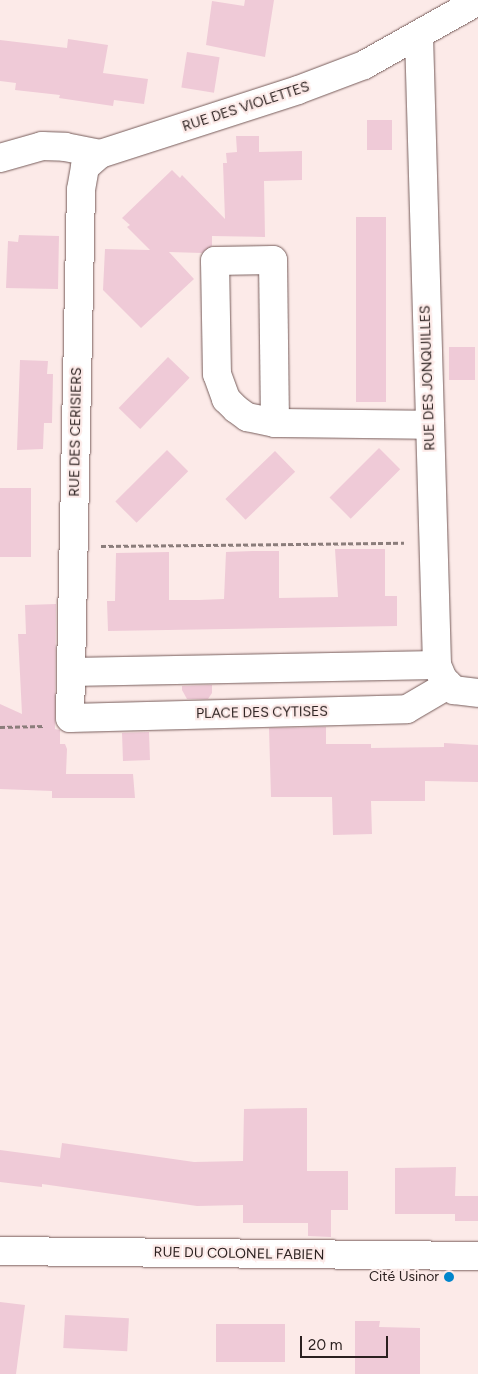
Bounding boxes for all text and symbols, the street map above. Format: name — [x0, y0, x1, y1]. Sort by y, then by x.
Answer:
street label: RUE DES VIOLETTES — [180, 79, 312, 135]
street label: RUE DES JONQUILLES — [417, 305, 439, 451]
street label: RUE DES CERISIERS — [66, 367, 86, 497]
street label: PLACE DES CYTISES — [196, 703, 328, 723]
street label: RUE DU COLONEL FABIEN — [154, 1244, 324, 1264]
place label: Cité Usinor — [369, 1269, 439, 1285]
marker: Cité Usinor — [443, 1271, 455, 1283]
scale bar — [303, 1326, 390, 1358]
text: 20 m — [308, 1336, 342, 1354]

